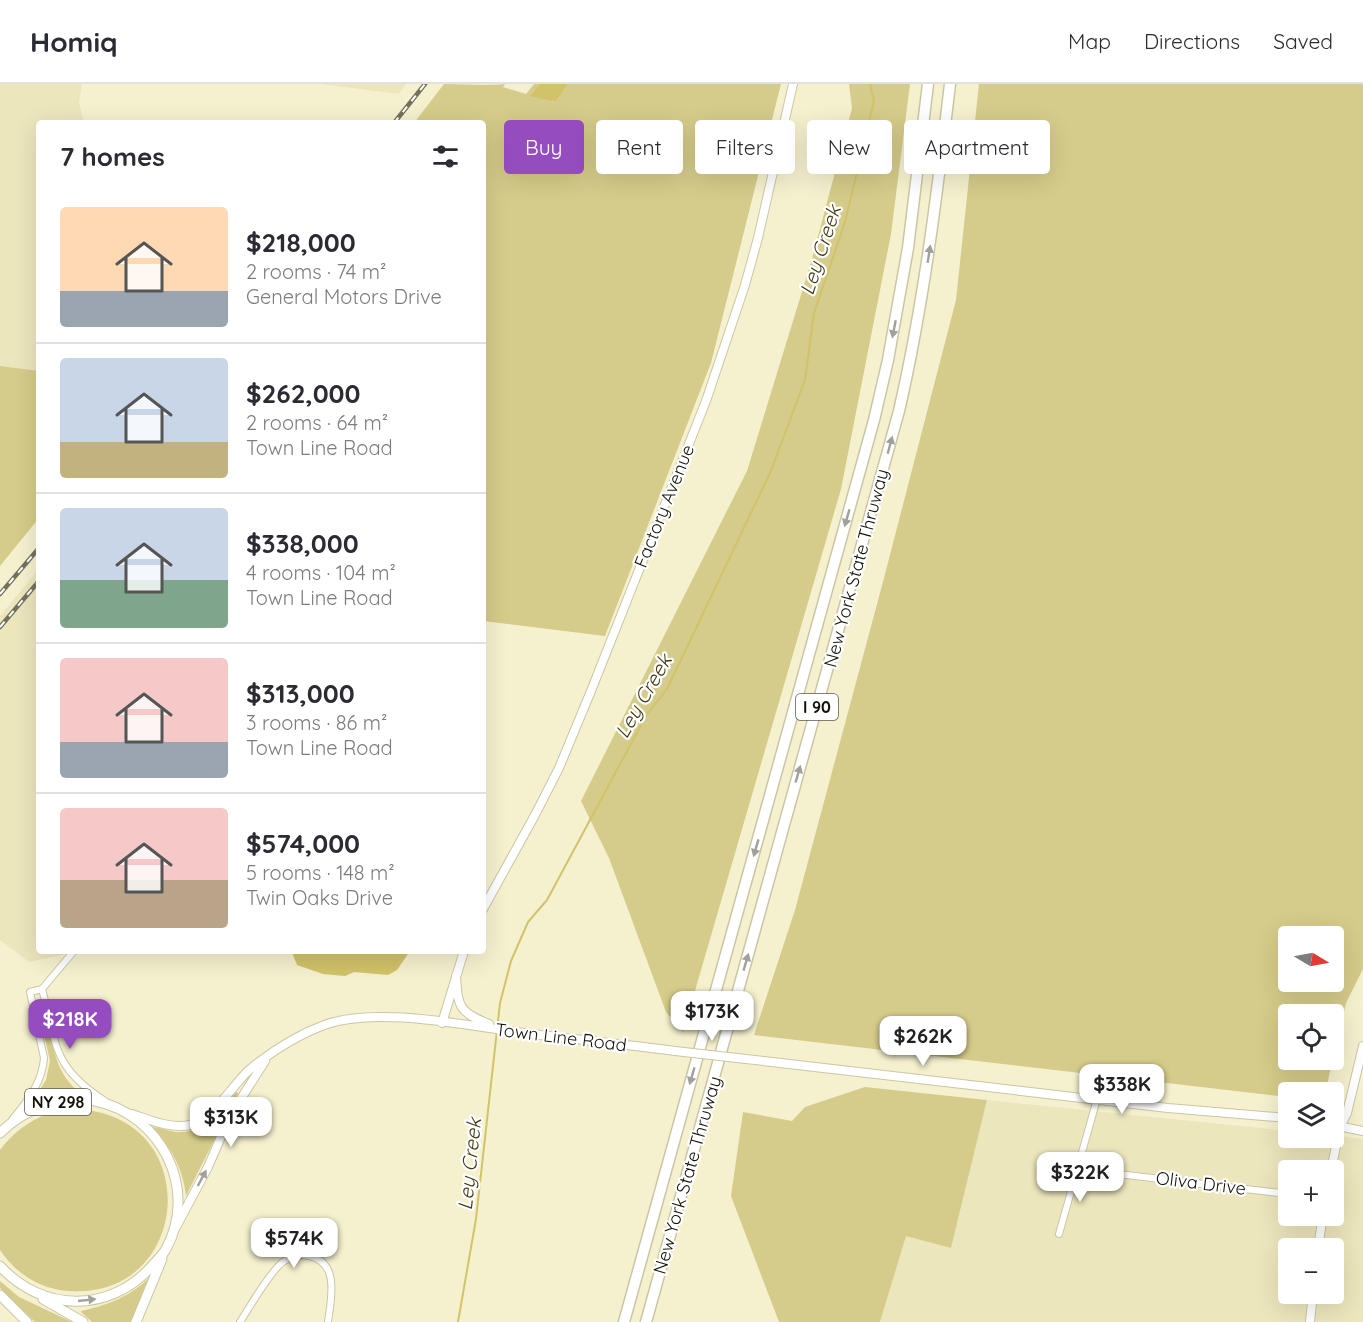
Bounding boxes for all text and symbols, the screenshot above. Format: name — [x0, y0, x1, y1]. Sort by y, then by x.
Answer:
text: Homiq — [30, 24, 118, 59]
text: Map — [1068, 28, 1111, 54]
text: Directions — [1144, 28, 1240, 54]
text: Saved — [1273, 28, 1333, 54]
chip: Buy — [504, 120, 584, 174]
chip: Rent — [596, 120, 683, 174]
chip: Filters — [695, 120, 795, 174]
chip: New — [807, 120, 892, 174]
chip: Apartment — [904, 120, 1050, 174]
text: 7 homes — [60, 140, 165, 173]
icon: filters — [429, 140, 462, 173]
water label: Ley Creek — [794, 200, 847, 298]
text: $218,000 — [246, 226, 356, 259]
icon: home — [108, 231, 180, 303]
one-way arrow — [925, 244, 934, 263]
text: 2 rooms · 74 m² — [246, 259, 386, 284]
text: General Motors Drive — [246, 284, 442, 309]
one-way arrow — [889, 320, 898, 339]
text: $262,000 — [246, 377, 361, 410]
icon: home — [108, 382, 180, 454]
text: 2 rooms · 64 m² — [246, 410, 388, 435]
text: Town Line Road — [246, 435, 393, 460]
one-way arrow — [885, 436, 895, 454]
street label: Factory Avenue — [629, 441, 699, 571]
street label: New York State Thruway — [818, 466, 894, 670]
one-way arrow — [842, 509, 851, 527]
text: $338,000 — [246, 527, 359, 560]
icon: home — [108, 532, 180, 604]
text: 4 rooms · 104 m² — [246, 560, 396, 585]
text: Town Line Road — [246, 585, 393, 610]
water label: Ley Creek — [609, 648, 678, 742]
text: $313,000 — [246, 677, 355, 710]
icon: home — [108, 682, 180, 754]
road number: I 90 — [796, 694, 838, 720]
text: 3 rooms · 86 m² — [246, 710, 387, 735]
text: Town Line Road — [246, 735, 393, 760]
one-way arrow — [794, 765, 804, 784]
text: $574,000 — [246, 827, 360, 860]
icon: home — [108, 832, 180, 904]
one-way arrow — [750, 839, 760, 857]
text: 5 rooms · 148 m² — [246, 860, 395, 885]
text: Twin Oaks Drive — [246, 885, 393, 910]
north arrow — [1278, 926, 1344, 992]
map controls — [1278, 926, 1344, 1304]
one-way arrow — [742, 953, 751, 971]
pin: $173K — [670, 991, 754, 1042]
text: $173K — [685, 998, 739, 1023]
pin: $218K — [28, 999, 112, 1050]
button: locate — [1278, 1004, 1344, 1070]
text: $218K — [42, 1006, 98, 1031]
pin: $262K — [881, 1016, 965, 1067]
street label: Town Line Road — [494, 1018, 628, 1056]
text: $262K — [894, 1023, 952, 1048]
pin: $338K — [1080, 1064, 1164, 1115]
one-way arrow — [687, 1067, 696, 1085]
text: $338K — [1093, 1071, 1151, 1096]
street label: New York State Thruway — [648, 1073, 726, 1277]
button: layers — [1278, 1082, 1344, 1148]
road number: NY 298 — [25, 1089, 91, 1115]
pin: $313K — [189, 1097, 273, 1148]
text: $313K — [204, 1104, 258, 1129]
water label: Ley Creek — [452, 1115, 486, 1211]
pin: $322K — [1038, 1152, 1122, 1203]
text: $322K — [1051, 1159, 1109, 1184]
button: + — [1278, 1160, 1344, 1226]
street label: Oliva Drive — [1155, 1166, 1247, 1200]
one-way arrow — [197, 1169, 207, 1186]
pin: $574K — [252, 1218, 336, 1269]
text: $574K — [265, 1225, 323, 1250]
button: − — [1278, 1238, 1344, 1304]
one-way arrow — [78, 1295, 97, 1305]

